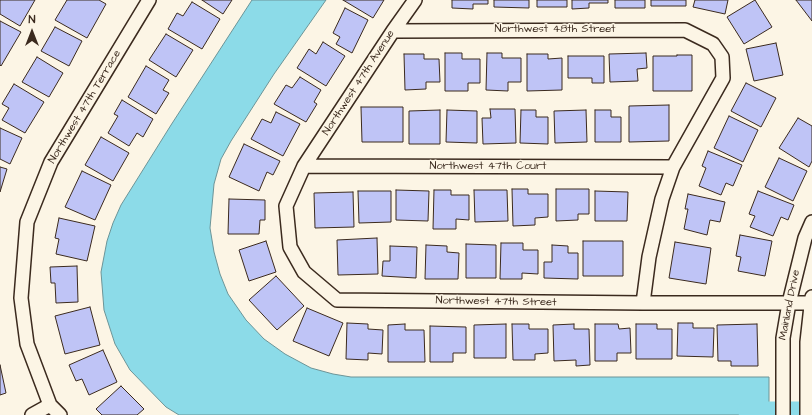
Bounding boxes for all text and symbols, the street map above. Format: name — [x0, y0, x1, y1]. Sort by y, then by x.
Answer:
north arrow — [12, 12, 52, 52]
text: N — [29, 12, 35, 27]
street label: Northwest 48th Street — [494, 23, 616, 37]
street label: Northwest 47th Avenue — [320, 28, 398, 138]
street label: Northwest 47th Terrace — [46, 48, 124, 166]
street label: Northwest 47th Court — [430, 160, 546, 174]
street label: Mainland Drive — [777, 269, 803, 341]
street label: Northwest 47th Street — [436, 294, 556, 310]

